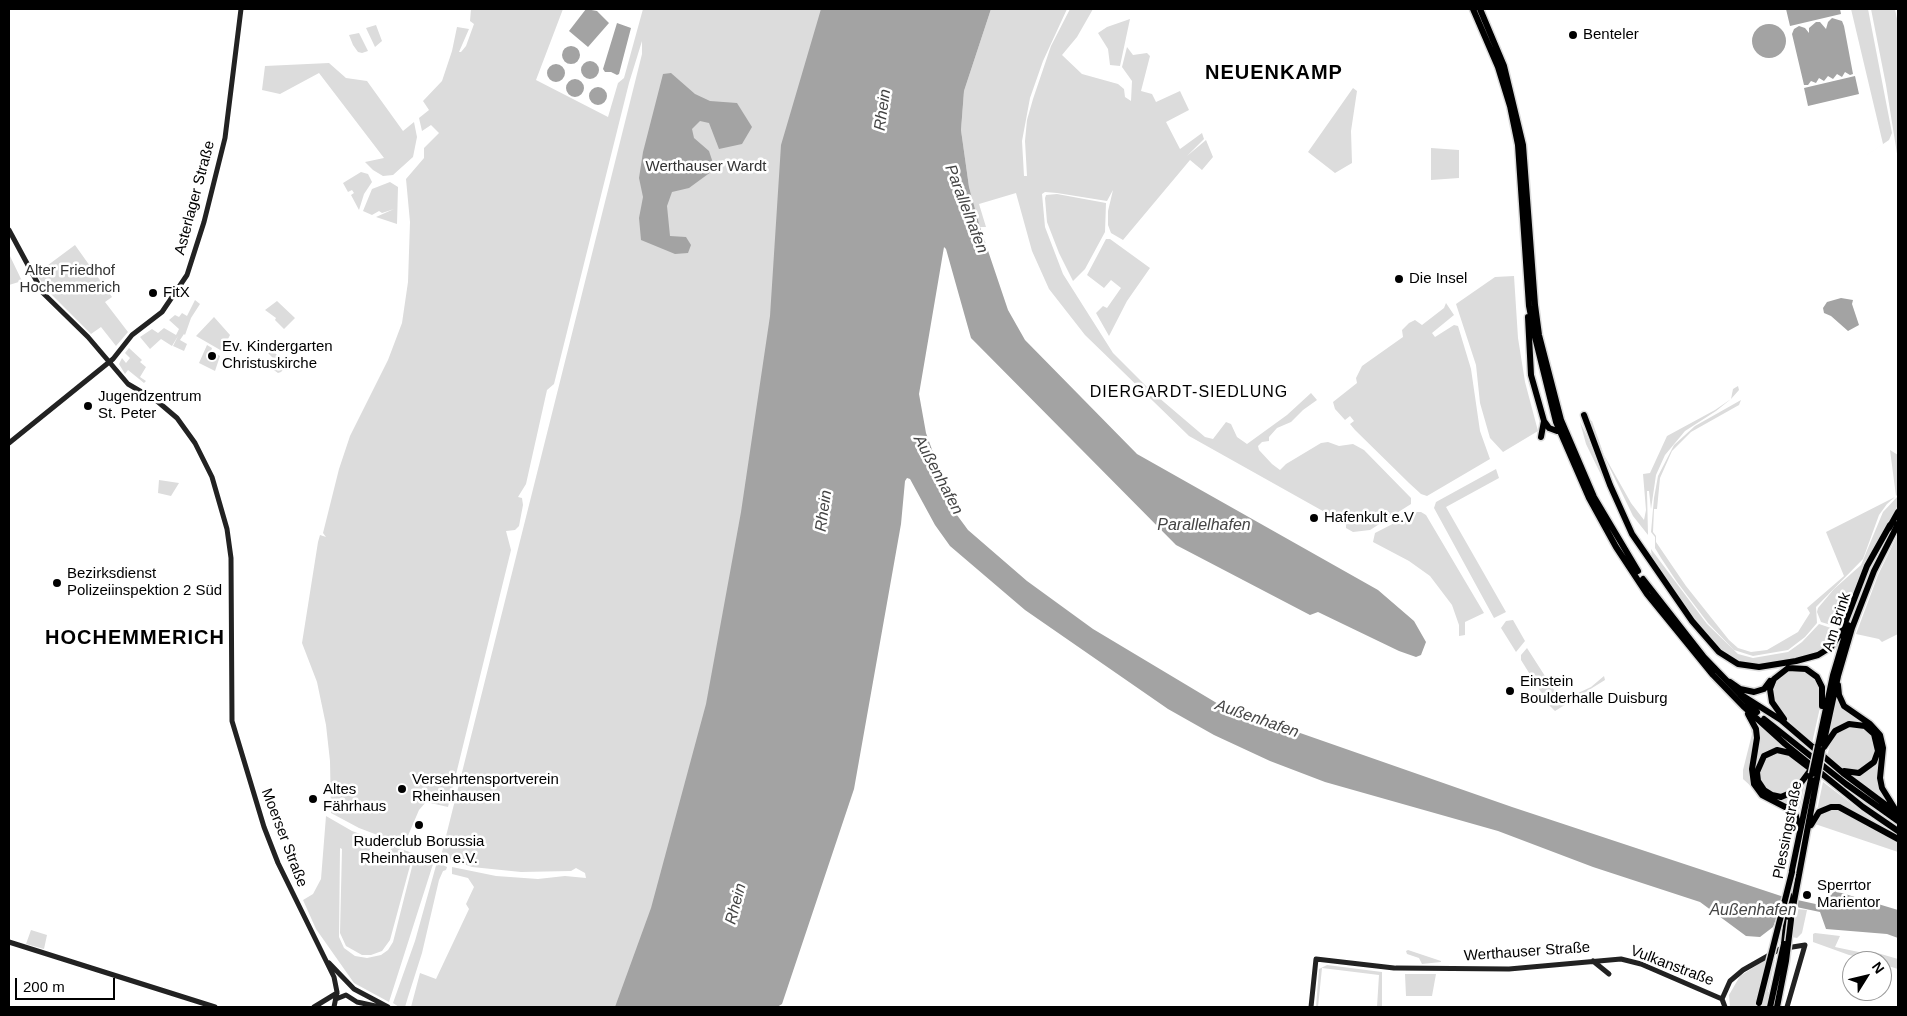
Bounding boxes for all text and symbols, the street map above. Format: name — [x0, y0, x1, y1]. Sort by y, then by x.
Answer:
place label: Benteler — [1583, 26, 1639, 44]
marker: Benteler — [1567, 29, 1579, 41]
district label: NEUENKAMP — [1204, 61, 1344, 85]
water label: Rhein — [871, 88, 895, 132]
street label: Asterlager Straße — [171, 139, 219, 257]
park label: Werthauser Wardt — [646, 158, 766, 176]
water label: Parallelhafen — [940, 162, 992, 256]
park label: Alter Friedhof Hochemmerich — [20, 262, 120, 297]
place label: Die Insel — [1409, 270, 1467, 288]
marker: Die Insel — [1393, 273, 1405, 285]
place label: FitX — [163, 284, 190, 302]
marker: FitX — [147, 287, 159, 299]
place label: Ev. Kindergarten Christuskirche — [222, 338, 333, 373]
marker: Ev. Kindergarten Christuskirche — [206, 350, 218, 362]
district label: DIERGARDT-SIEDLUNG — [1088, 383, 1290, 403]
place label: Jugendzentrum St. Peter — [98, 388, 201, 423]
marker: Jugendzentrum St. Peter — [82, 400, 94, 412]
water label: Außenhafen — [909, 432, 967, 518]
water label: Rhein — [812, 489, 836, 533]
place label: Hafenkult e.V — [1324, 509, 1414, 527]
marker: Hafenkult e.V — [1308, 512, 1320, 524]
water label: Parallelhafen — [1157, 516, 1251, 536]
place label: Bezirksdienst Polizeiinspektion 2 Süd — [67, 565, 222, 600]
marker: Bezirksdienst Polizeiinspektion 2 Süd — [51, 577, 63, 589]
street label: Am Brink — [1819, 590, 1855, 654]
district label: HOCHEMMERICH — [44, 626, 226, 650]
place label: Einstein Boulderhalle Duisburg — [1520, 673, 1668, 708]
marker: Einstein Boulderhalle Duisburg — [1504, 685, 1516, 697]
water label: Außenhafen — [1213, 696, 1301, 742]
place label: Versehrtensportverein Rheinhausen — [412, 771, 559, 806]
street label: Plessingstraße — [1770, 780, 1806, 880]
place label: Altes Fährhaus — [323, 781, 386, 816]
marker: Versehrtensportverein Rheinhausen — [396, 783, 408, 795]
street label: Moerser Straße — [257, 786, 311, 890]
marker: Altes Fährhaus — [307, 793, 319, 805]
marker: Ruderclub Borussia Rheinhausen e.V. — [413, 819, 425, 831]
place label: Ruderclub Borussia Rheinhausen e.V. — [354, 833, 484, 868]
place label: Sperrtor Marientor — [1817, 877, 1880, 912]
water label: Rhein — [721, 881, 751, 927]
marker: Sperrtor Marientor — [1801, 889, 1813, 901]
water label: Außenhafen — [1709, 901, 1797, 921]
street label: Werthauser Straße — [1463, 939, 1591, 965]
street label: Vulkanstraße — [1628, 942, 1716, 990]
north arrow — [1842, 951, 1892, 1001]
text: N — [1869, 959, 1888, 977]
scale bar — [18, 968, 118, 1000]
text: 200 m — [23, 978, 65, 995]

